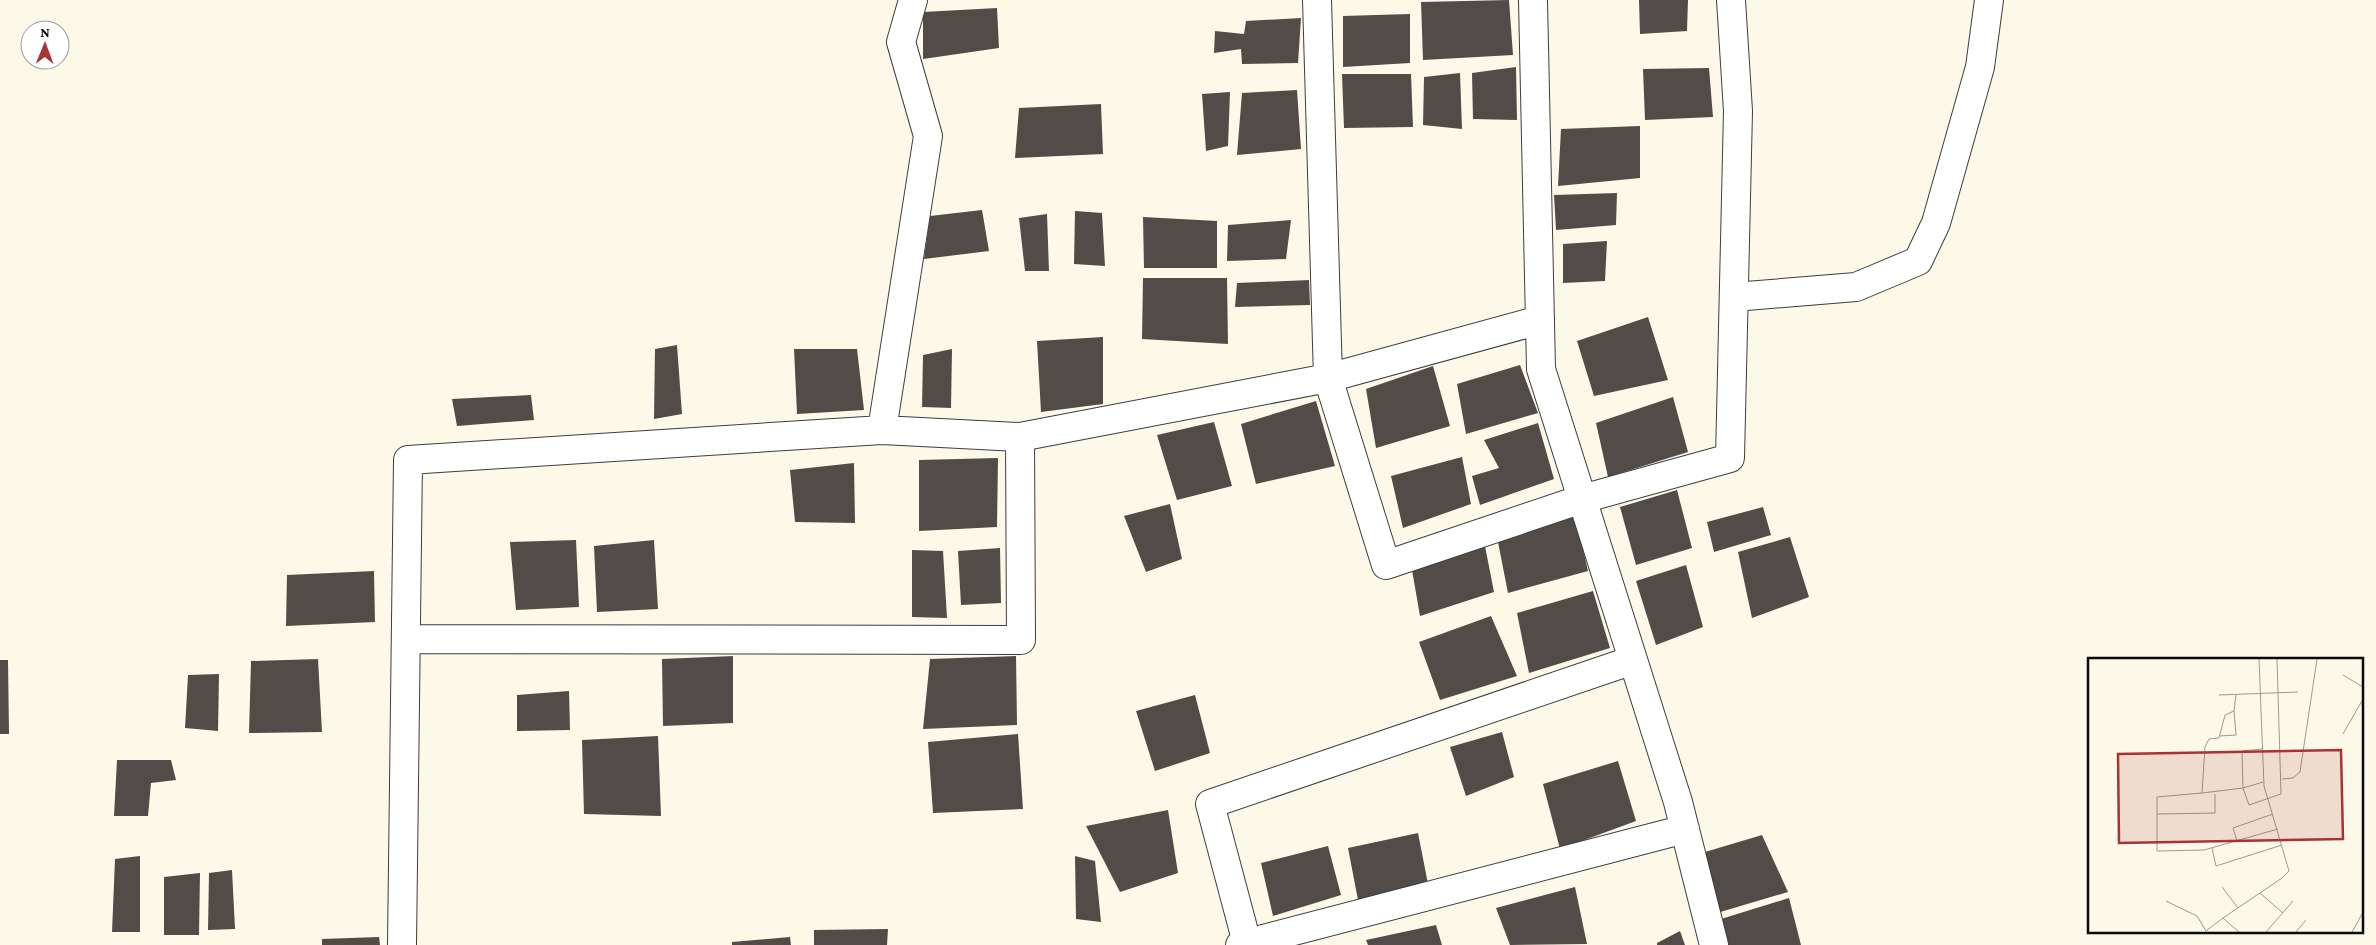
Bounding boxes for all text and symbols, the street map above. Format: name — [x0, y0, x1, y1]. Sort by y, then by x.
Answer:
north arrow — [20, 20, 70, 70]
text: N — [40, 24, 51, 40]
inset map — [2088, 658, 2364, 932]

